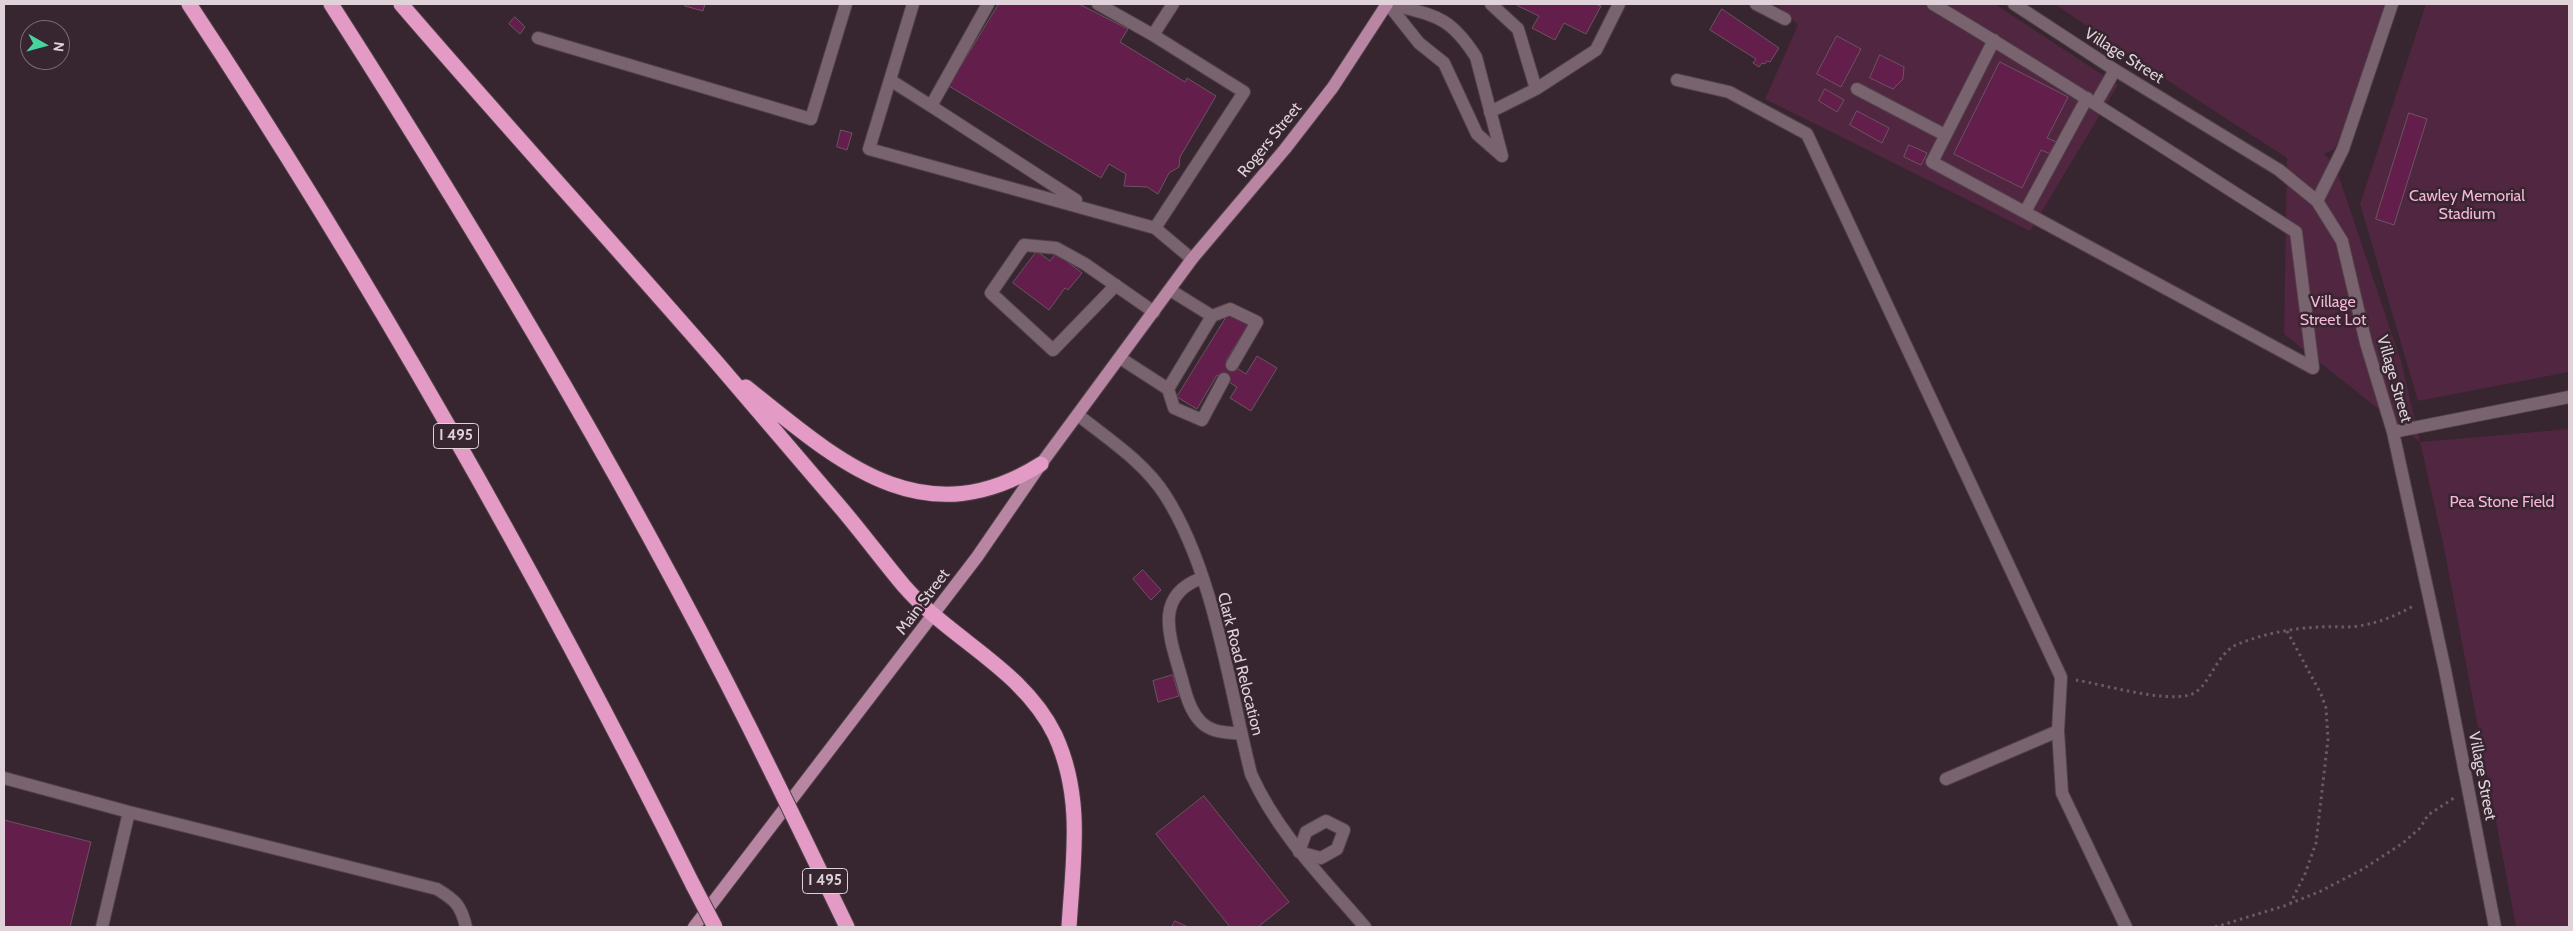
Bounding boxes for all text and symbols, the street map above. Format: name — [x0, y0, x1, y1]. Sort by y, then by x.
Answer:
north arrow — [20, 20, 70, 70]
street label: Village Street — [2081, 24, 2167, 88]
text: N — [49, 41, 68, 53]
street label: Rogers Street — [1234, 99, 1306, 181]
park label: Cawley Memorial Stadium — [2409, 186, 2525, 224]
park label: Village Street Lot — [2300, 292, 2366, 330]
street label: Village Street — [2372, 333, 2416, 425]
road number: I 495 — [434, 424, 478, 448]
park label: Pea Stone Field — [2450, 492, 2554, 512]
street label: Main Street — [892, 565, 954, 639]
street label: Clark Road Relocation — [1213, 590, 1267, 738]
street label: Village Street — [2464, 730, 2500, 822]
road number: I 495 — [802, 868, 848, 894]

